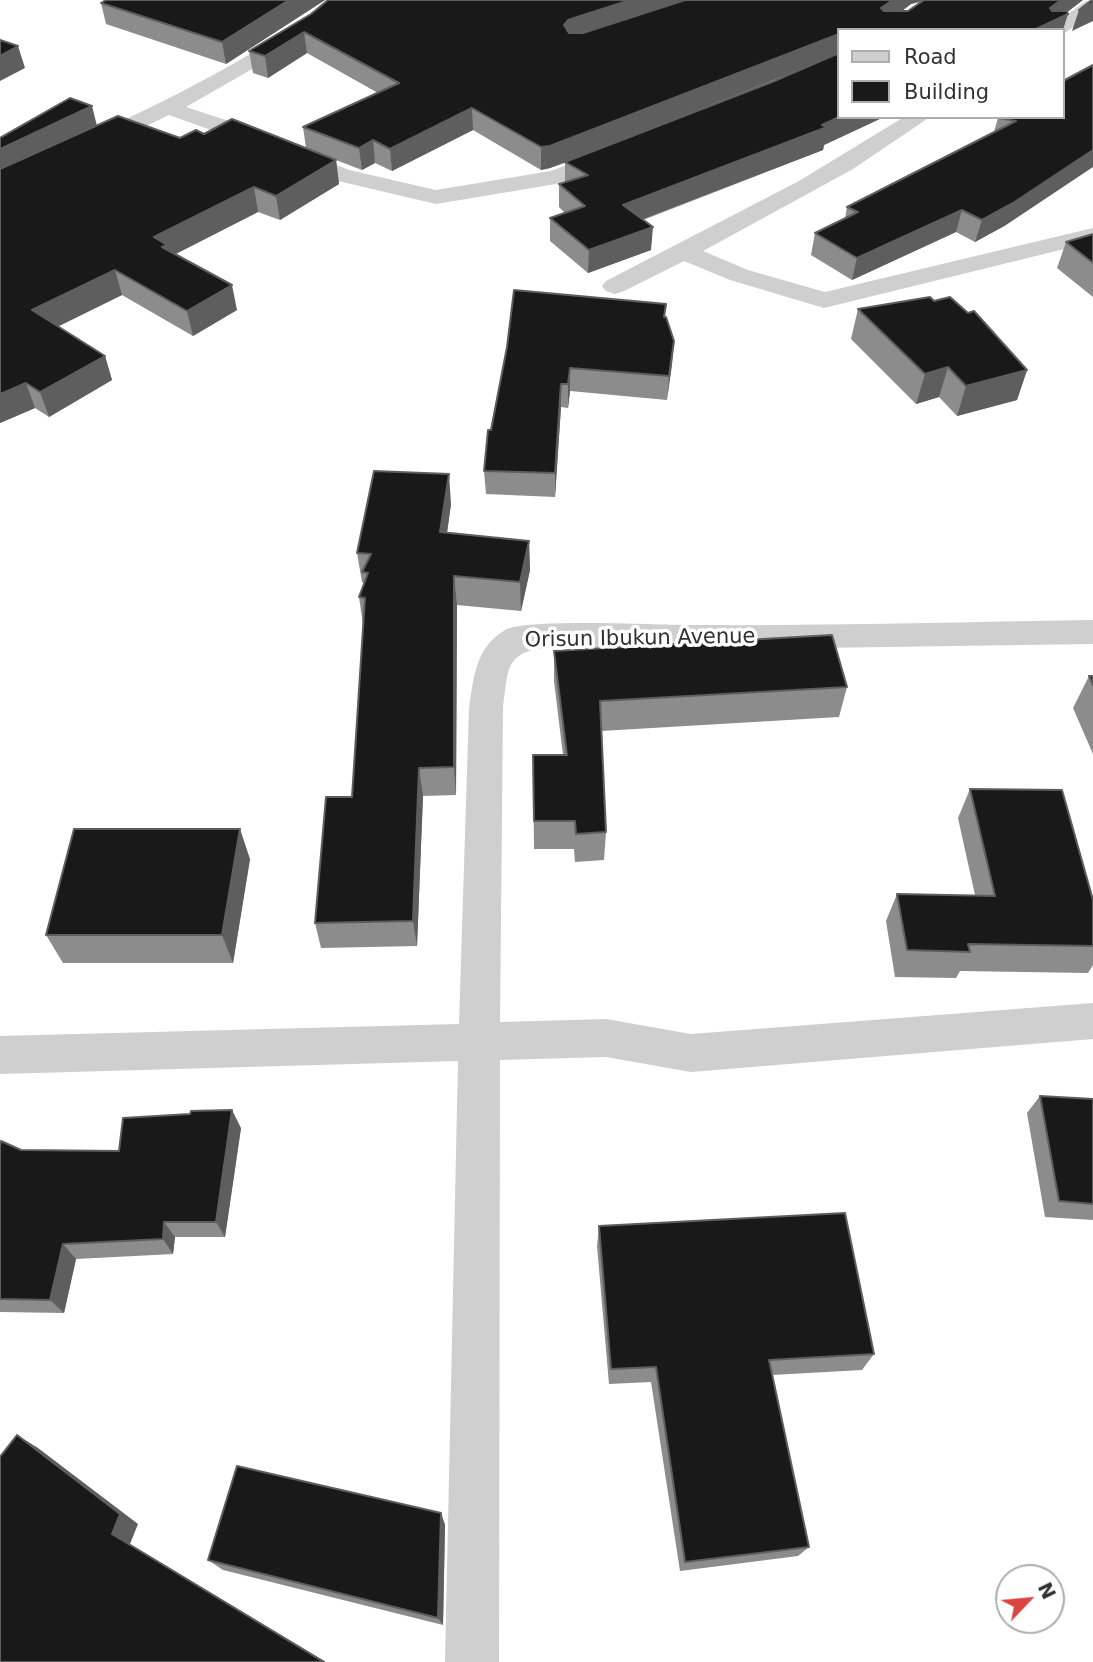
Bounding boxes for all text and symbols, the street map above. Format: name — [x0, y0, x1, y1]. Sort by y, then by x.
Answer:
legend — [838, 28, 1065, 119]
text: Road — [904, 45, 957, 69]
text: Building — [904, 80, 989, 104]
street label: Orisun Ibukun Avenue — [524, 624, 756, 654]
north arrow — [995, 1564, 1065, 1634]
text: N — [1034, 1579, 1060, 1603]

